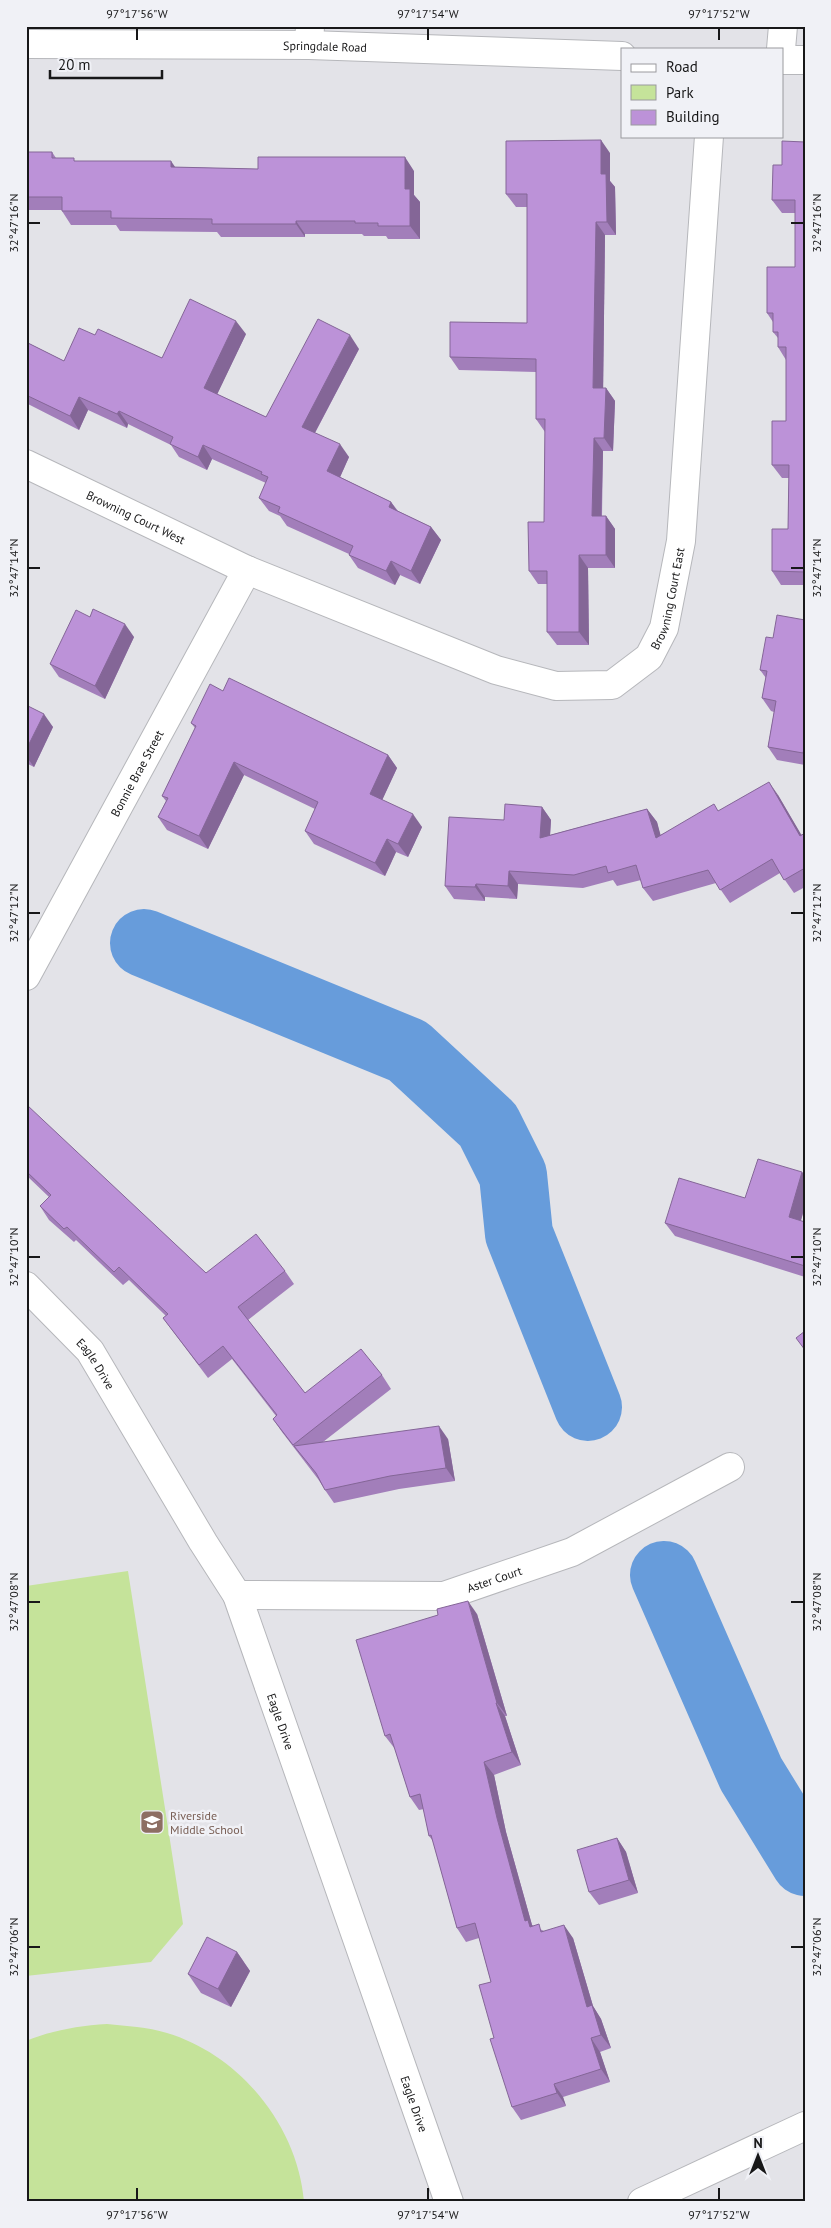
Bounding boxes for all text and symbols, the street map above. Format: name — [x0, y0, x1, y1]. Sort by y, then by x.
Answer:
text: 97°17'56"W — [106, 6, 168, 21]
text: 97°17'54"W — [397, 6, 459, 21]
text: 97°17'52"W — [688, 6, 750, 21]
street label: Springdale Road — [283, 37, 367, 55]
scale bar — [50, 48, 162, 80]
legend — [621, 48, 784, 138]
text: 20 m — [58, 55, 91, 74]
text: Road — [666, 57, 698, 76]
text: Park — [666, 83, 694, 102]
text: Building — [666, 107, 720, 126]
text: 32°47'16"N — [6, 193, 21, 253]
text: 32°47'16"N — [809, 193, 824, 253]
street label: Browning Court West — [84, 487, 188, 547]
text: 32°47'14"N — [6, 538, 21, 598]
text: 32°47'14"N — [809, 538, 824, 598]
street label: Browning Court East — [647, 546, 687, 652]
street label: Bonnie Brae Street — [107, 727, 166, 819]
text: 32°47'12"N — [6, 883, 21, 943]
text: 32°47'12"N — [809, 883, 824, 943]
text: 32°47'10"N — [6, 1227, 21, 1287]
text: 32°47'10"N — [809, 1227, 824, 1287]
street label: Eagle Drive — [74, 1335, 118, 1392]
street label: Aster Court — [465, 1562, 524, 1595]
text: 32°47'08"N — [6, 1572, 21, 1632]
text: 32°47'08"N — [809, 1572, 824, 1632]
street label: Eagle Drive — [264, 1691, 298, 1752]
place label: Riverside Middle School — [170, 1808, 244, 1837]
school or university icon: Riverside Middle School — [139, 1809, 165, 1835]
text: 32°47'06"N — [6, 1917, 21, 1977]
text: 32°47'06"N — [809, 1917, 824, 1977]
street label: Eagle Drive — [398, 2074, 431, 2134]
north arrow — [734, 2130, 784, 2180]
text: N — [753, 2134, 763, 2152]
text: 97°17'56"W — [106, 2207, 168, 2222]
text: 97°17'54"W — [397, 2207, 459, 2222]
text: 97°17'52"W — [688, 2207, 750, 2222]

